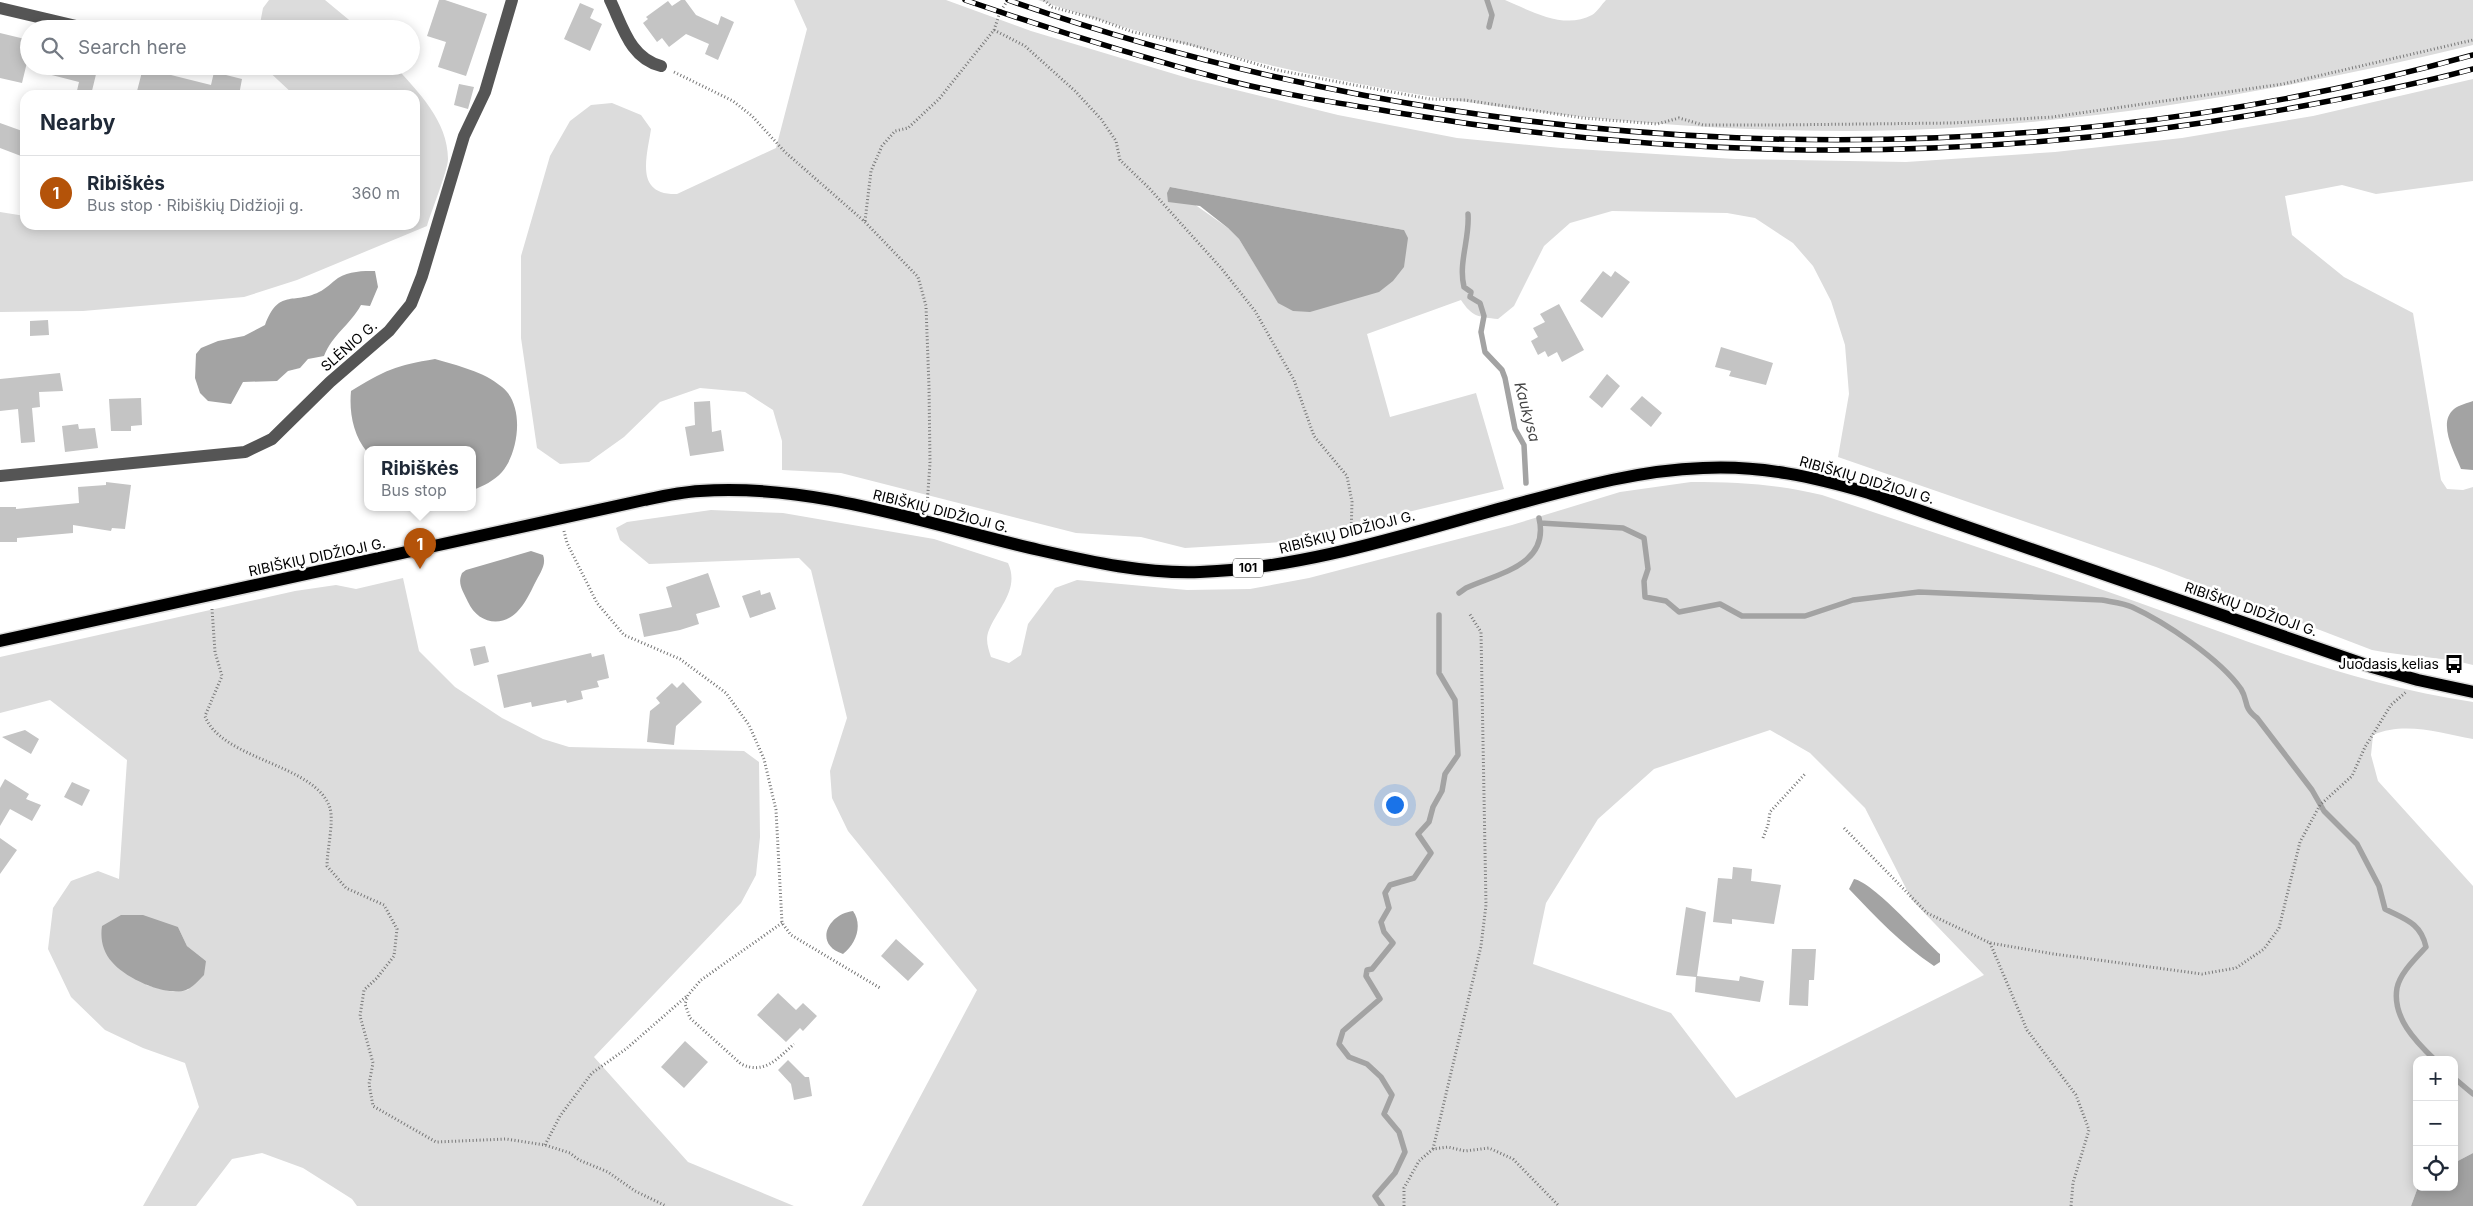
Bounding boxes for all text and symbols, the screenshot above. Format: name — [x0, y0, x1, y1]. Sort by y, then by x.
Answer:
search box — [20, 20, 420, 75]
icon: search — [38, 34, 66, 62]
text: Search here — [78, 36, 187, 59]
text: Nearby — [40, 110, 115, 135]
text: Ribiškės — [87, 172, 165, 195]
text: 1 — [53, 183, 59, 203]
text: 360 m — [352, 183, 400, 203]
text: Bus stop · Ribiškių Didžioji g. — [87, 195, 304, 215]
street label: SLĖNIO G. — [317, 317, 380, 375]
water label: Kaukysa — [1510, 380, 1545, 444]
popup — [364, 446, 476, 511]
street label: RIBIŠKIŲ DIDŽIOJI G. — [1798, 452, 1937, 507]
text: Ribiškės — [381, 457, 459, 480]
text: Bus stop — [381, 480, 447, 500]
street label: RIBIŠKIŲ DIDŽIOJI G. — [871, 485, 1011, 536]
street label: RIBIŠKIŲ DIDŽIOJI G. — [1277, 506, 1417, 557]
pin: 1 — [404, 528, 436, 569]
street label: RIBIŠKIŲ DIDŽIOJI G. — [247, 534, 387, 579]
road number: 101 — [1233, 558, 1263, 578]
street label: RIBIŠKIŲ DIDŽIOJI G. — [2182, 578, 2320, 639]
bus stop icon: Juodasis kelias — [2443, 653, 2465, 675]
place label: Juodasis kelias — [2338, 655, 2439, 672]
your location — [1382, 792, 1408, 818]
map controls — [2413, 1056, 2458, 1191]
button: + — [2413, 1056, 2458, 1101]
button: − — [2413, 1101, 2458, 1146]
button: locate — [2413, 1146, 2458, 1191]

